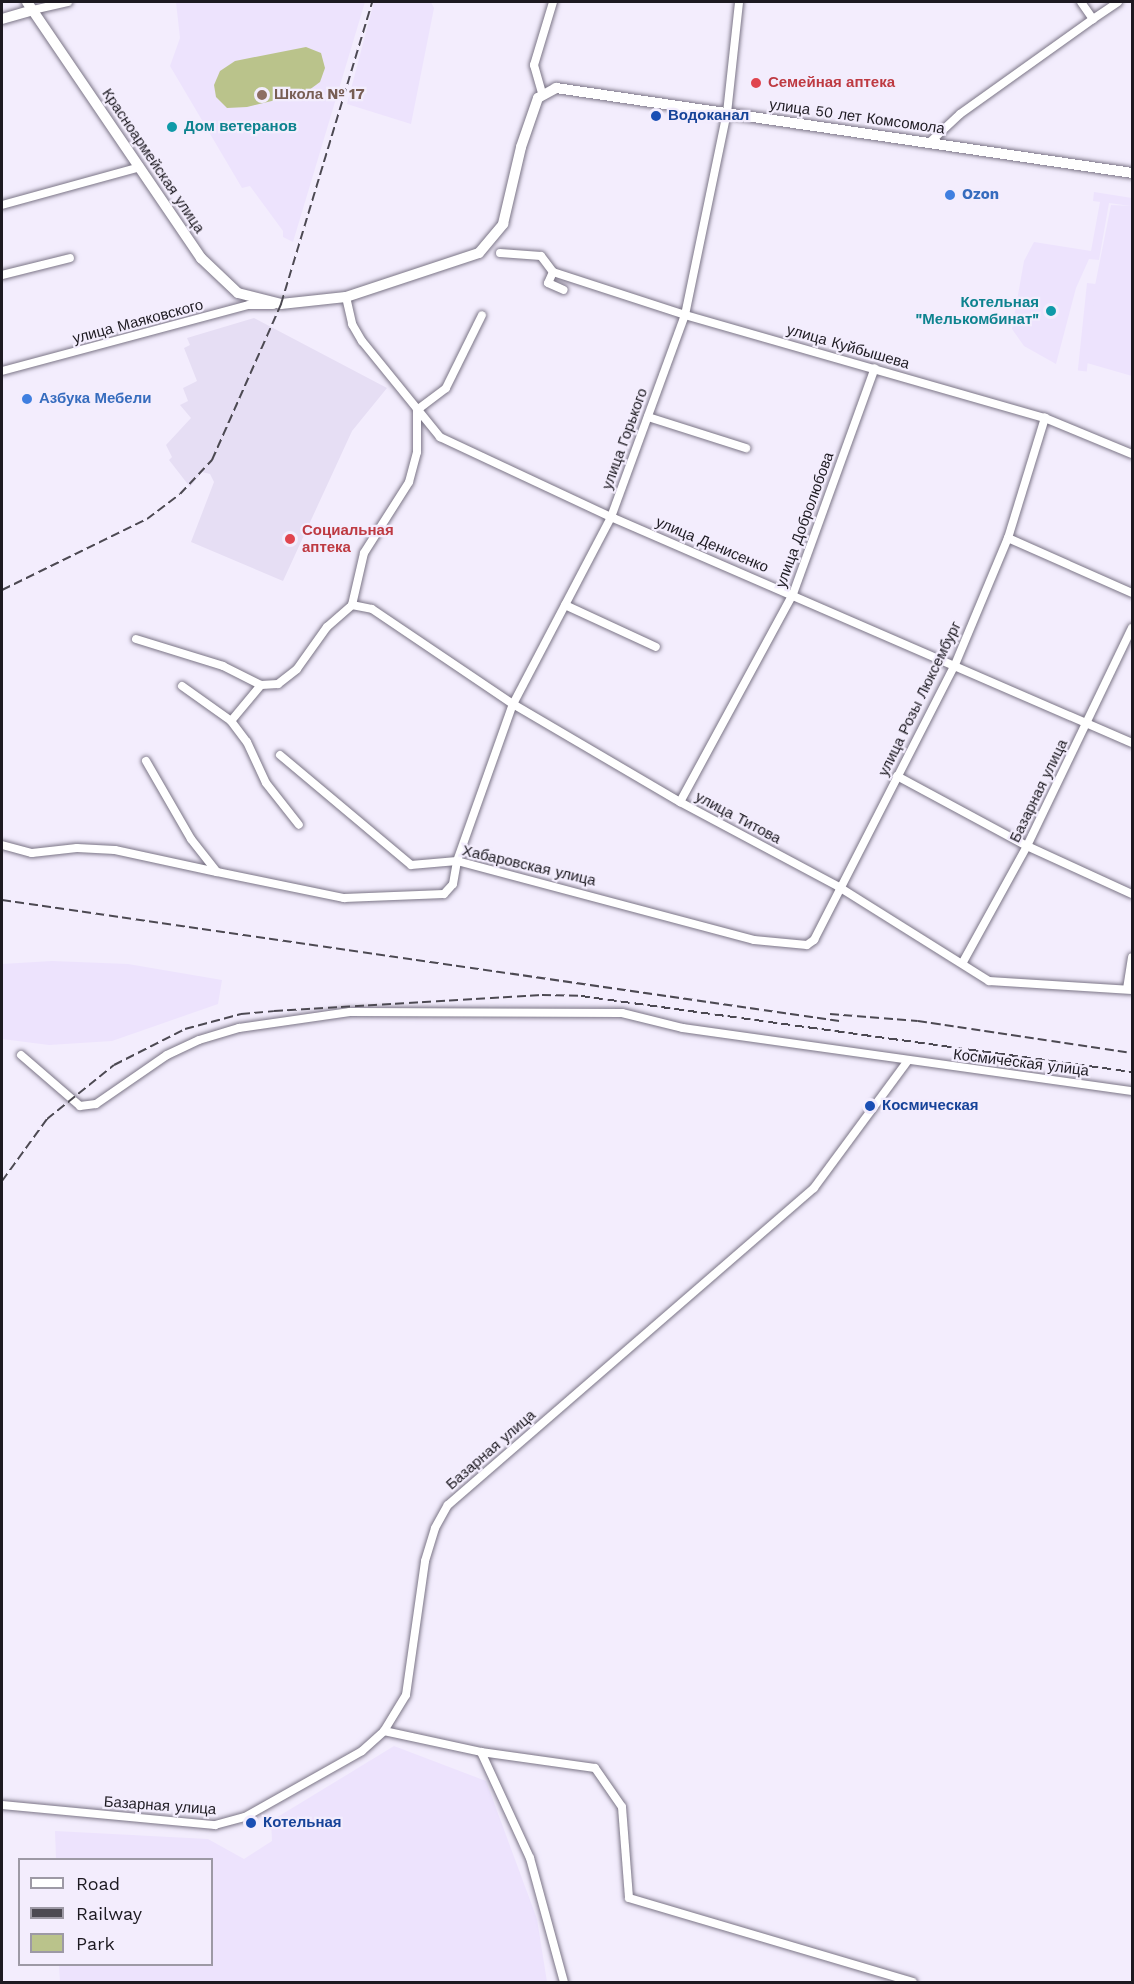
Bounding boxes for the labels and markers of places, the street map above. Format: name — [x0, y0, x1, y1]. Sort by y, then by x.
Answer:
place label: Семейная аптека — [768, 74, 895, 92]
marker: Семейная аптека — [749, 76, 763, 90]
place label: Школа № 17 — [274, 86, 365, 104]
marker: Школа № 17 — [255, 88, 269, 102]
place label: Водоканал — [668, 107, 749, 125]
marker: Водоканал — [649, 109, 663, 123]
place label: Дом ветеранов — [184, 118, 297, 136]
marker: Дом ветеранов — [165, 120, 179, 134]
place label: Ozon — [962, 186, 999, 204]
marker: Ozon — [943, 188, 957, 202]
place label: Котельная "Мелькомбинат" — [916, 293, 1039, 328]
marker: Котельная "Мелькомбинат" — [1044, 304, 1058, 318]
place label: Азбука Мебели — [39, 390, 151, 408]
marker: Азбука Мебели — [20, 392, 34, 406]
place label: Социальная аптека — [302, 521, 394, 556]
marker: Социальная аптека — [283, 532, 297, 546]
place label: Космическая — [882, 1097, 979, 1115]
marker: Космическая — [863, 1099, 877, 1113]
place label: Котельная — [263, 1814, 342, 1832]
marker: Котельная — [244, 1816, 258, 1830]

